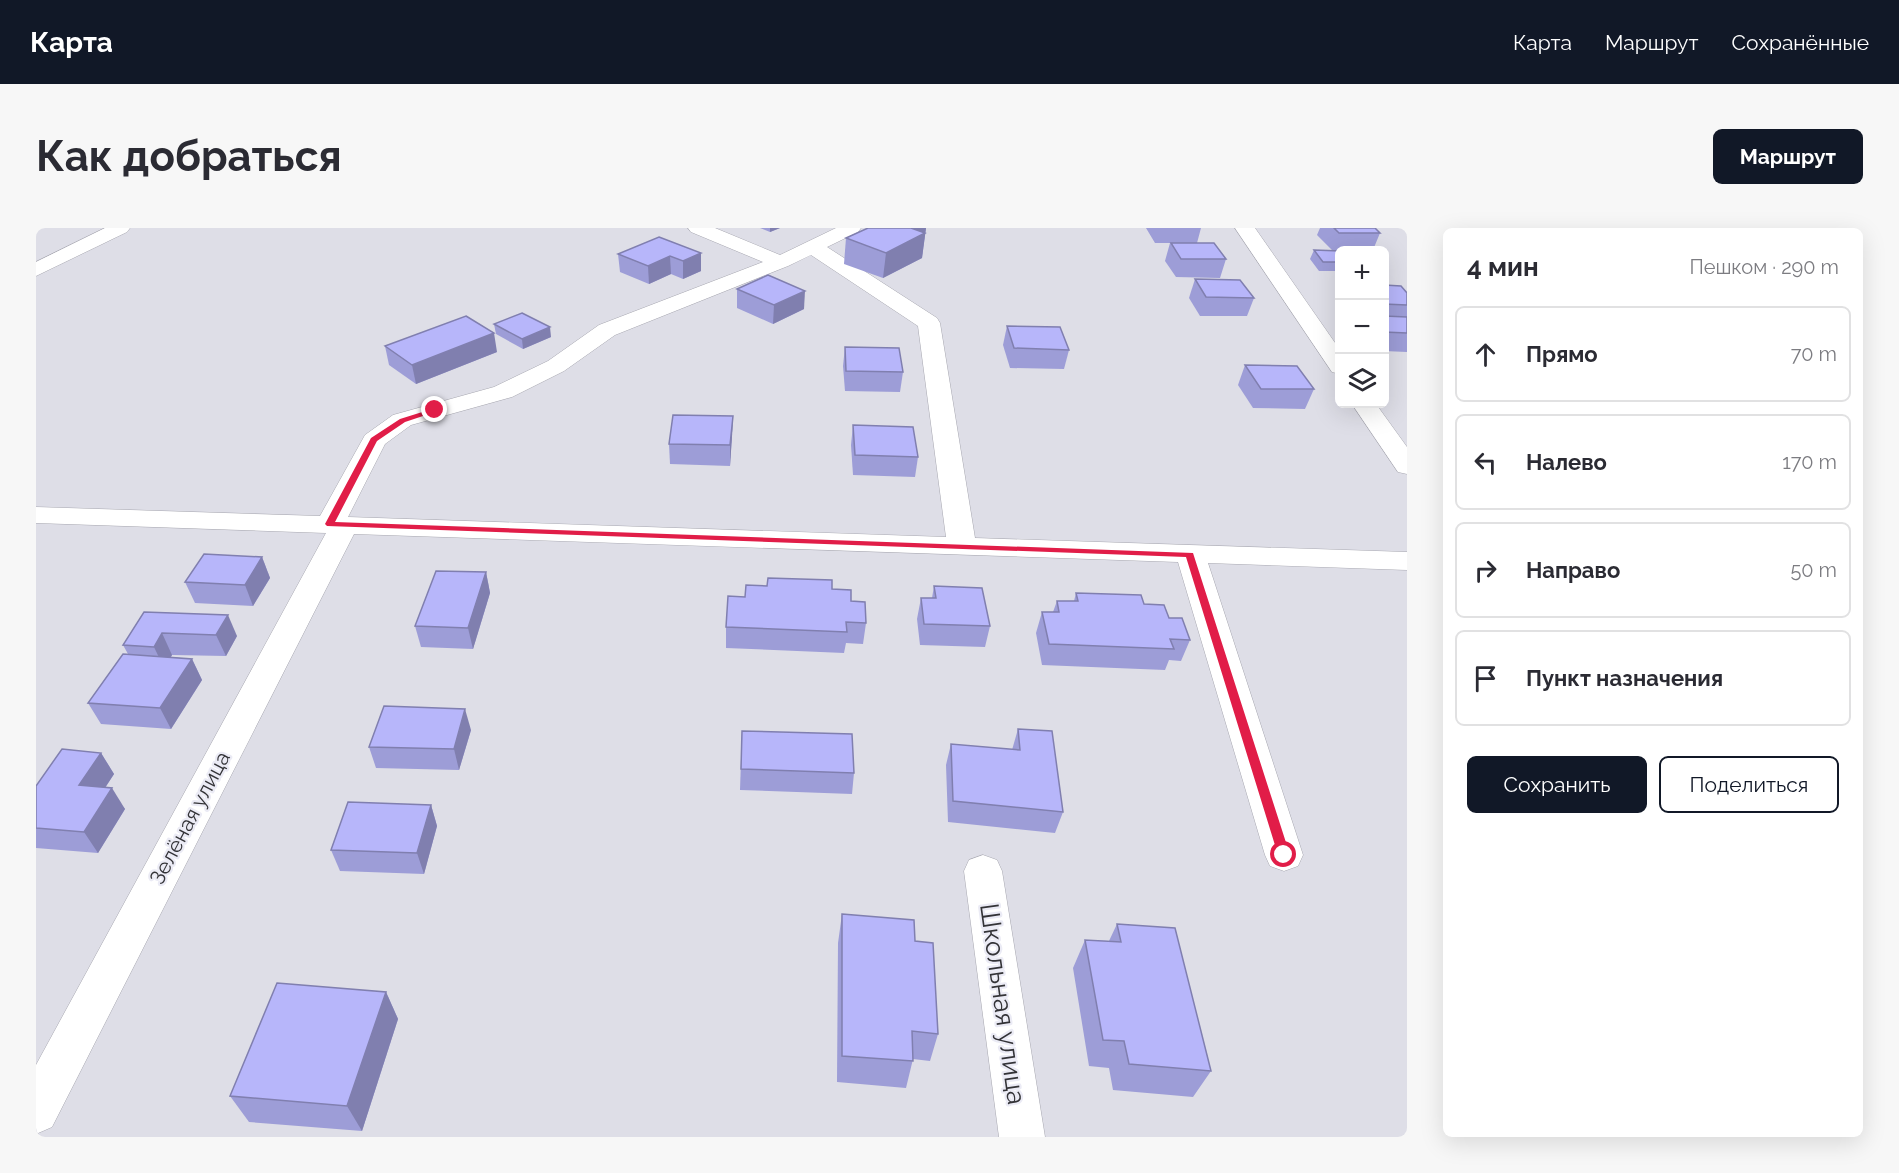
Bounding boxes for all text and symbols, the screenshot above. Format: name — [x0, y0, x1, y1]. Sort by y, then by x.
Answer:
text: Карта — [30, 26, 113, 59]
text: Карта — [1513, 30, 1572, 55]
text: Маршрут — [1605, 30, 1698, 55]
text: Сохранённые — [1731, 30, 1869, 55]
button: Маршрут — [1713, 129, 1863, 184]
text: Как добраться — [36, 132, 342, 181]
map controls — [1335, 246, 1389, 408]
button: + — [1335, 246, 1389, 300]
text: 4 мин — [1467, 252, 1539, 282]
text: Пешком · 290 m — [1689, 255, 1839, 279]
button: − — [1335, 300, 1389, 354]
icon: ahead — [1469, 338, 1502, 371]
text: Прямо — [1526, 341, 1598, 367]
text: 70 m — [1791, 342, 1837, 366]
button: layers — [1335, 354, 1389, 408]
route end — [421, 396, 447, 422]
icon: left — [1469, 446, 1502, 479]
text: Налево — [1526, 449, 1607, 475]
text: 170 m — [1782, 450, 1837, 474]
icon: right — [1469, 554, 1502, 587]
text: Направо — [1526, 557, 1620, 583]
text: 50 m — [1790, 558, 1837, 582]
icon: arrive — [1469, 662, 1502, 695]
text: Пункт назначения — [1526, 665, 1723, 691]
street label: Зелёная улица — [144, 747, 235, 888]
button: Сохранить — [1467, 756, 1647, 813]
button: Поделиться — [1659, 756, 1839, 813]
route start — [1270, 841, 1296, 867]
street label: Школьная улица — [974, 902, 1032, 1106]

